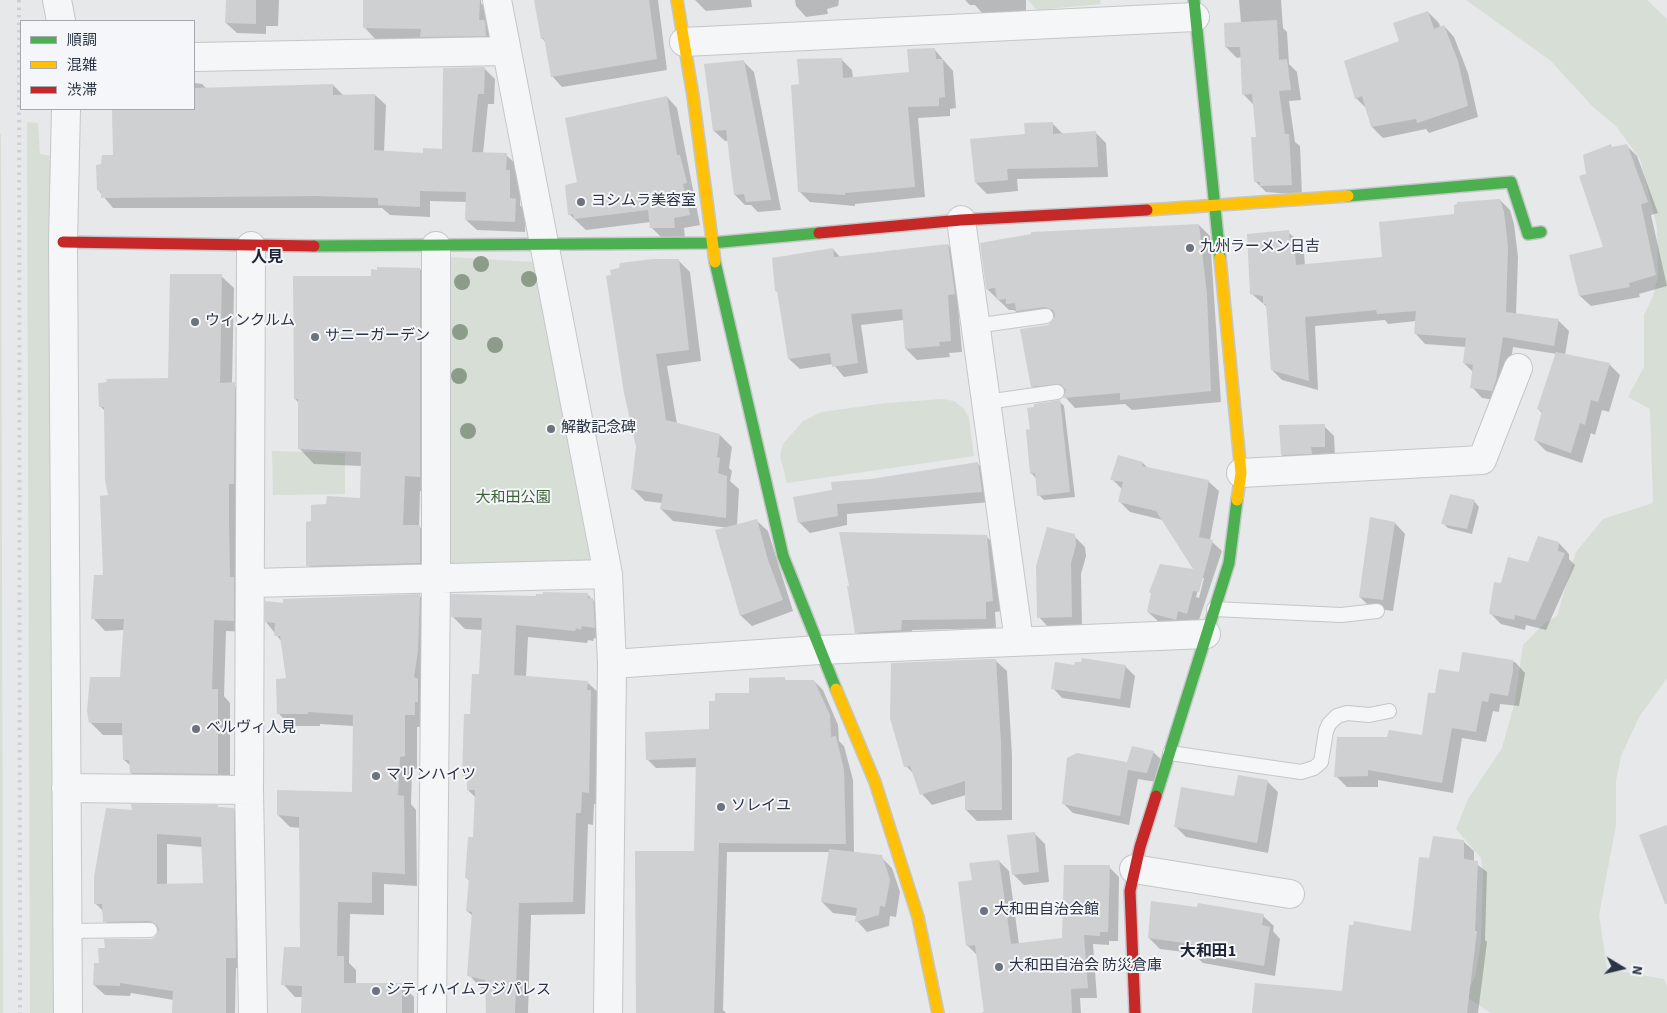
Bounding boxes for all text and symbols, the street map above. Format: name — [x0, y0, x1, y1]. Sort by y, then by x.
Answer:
legend — [20, 20, 195, 110]
text: 順調 — [67, 30, 97, 51]
text: 混雑 — [67, 55, 97, 76]
text: 渋滞 — [67, 80, 97, 101]
place label: ヨシムラ美容室 — [591, 193, 696, 211]
marker: ヨシムラ美容室 — [575, 196, 587, 208]
place label: 九州ラーメン日吉 — [1200, 239, 1320, 257]
marker: 九州ラーメン日吉 — [1184, 242, 1196, 254]
district label: 人見 — [251, 248, 283, 268]
place label: ウィンクルム — [205, 313, 295, 331]
marker: ウィンクルム — [189, 316, 201, 328]
place label: サニーガーデン — [325, 328, 430, 346]
marker: サニーガーデン — [309, 331, 321, 343]
place label: 解散記念碑 — [561, 420, 636, 438]
marker: 解散記念碑 — [545, 423, 557, 435]
park label: 大和田公園 — [476, 490, 550, 508]
place label: ベルヴィ人見 — [206, 720, 296, 738]
marker: ベルヴィ人見 — [190, 723, 202, 735]
place label: マリンハイツ — [386, 767, 476, 785]
marker: マリンハイツ — [370, 770, 382, 782]
place label: ソレイユ — [731, 798, 791, 816]
marker: ソレイユ — [715, 801, 727, 813]
place label: 大和田自治会館 — [994, 902, 1099, 920]
marker: 大和田自治会館 — [978, 905, 990, 917]
district label: 大和田1 — [1180, 942, 1236, 962]
north arrow — [1597, 943, 1647, 993]
place label: 大和田自治会 防災倉庫 — [1009, 958, 1162, 976]
marker: 大和田自治会 防災倉庫 — [993, 961, 1005, 973]
text: N — [1626, 964, 1647, 977]
place label: シティハイムフジパレス — [386, 982, 551, 1000]
marker: シティハイムフジパレス — [370, 985, 382, 997]

